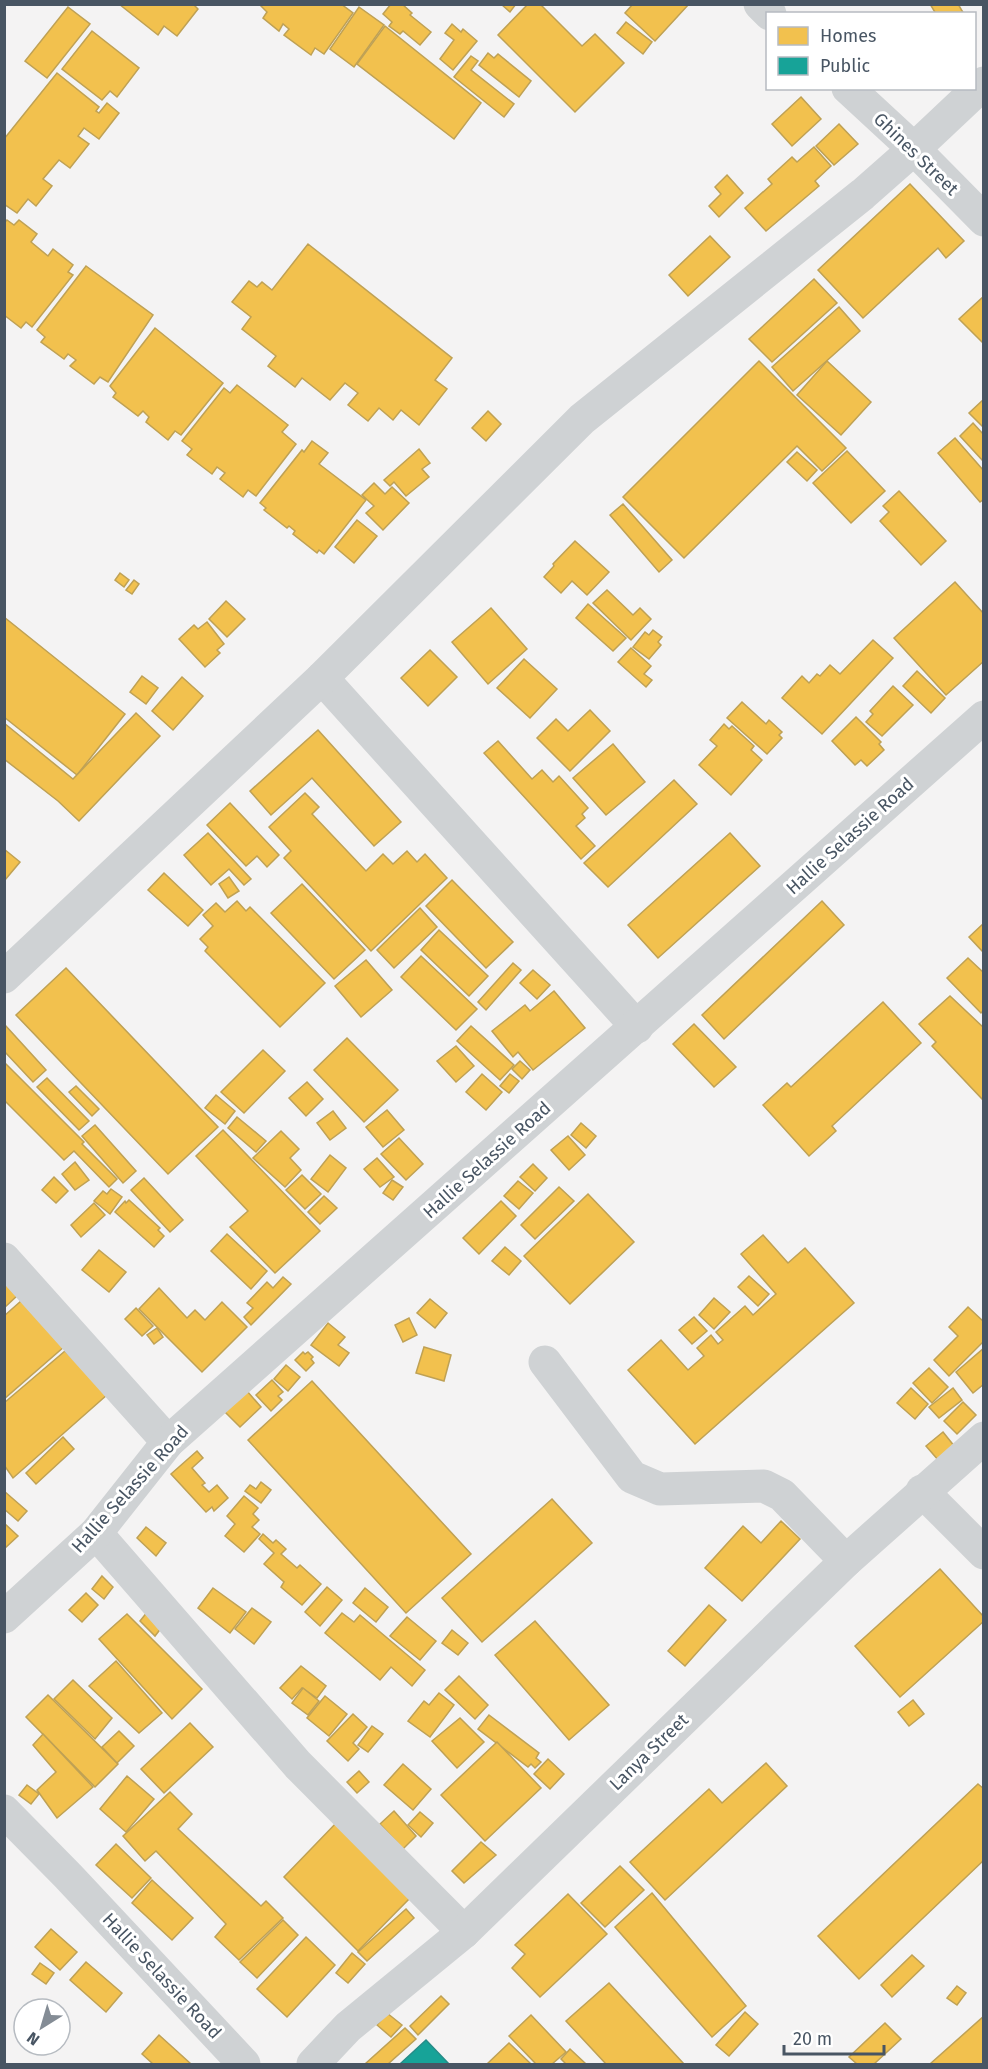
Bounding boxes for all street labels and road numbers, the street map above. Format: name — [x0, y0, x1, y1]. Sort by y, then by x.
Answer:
street label: Ghines Street — [869, 108, 963, 200]
street label: Hallie Selassie Road — [782, 773, 918, 899]
street label: Hallie Selassie Road — [419, 1097, 555, 1223]
street label: Hallie Selassie Road — [67, 1421, 193, 1557]
street label: Lanya Street — [605, 1709, 693, 1795]
street label: Hallie Selassie Road — [98, 1908, 226, 2044]

